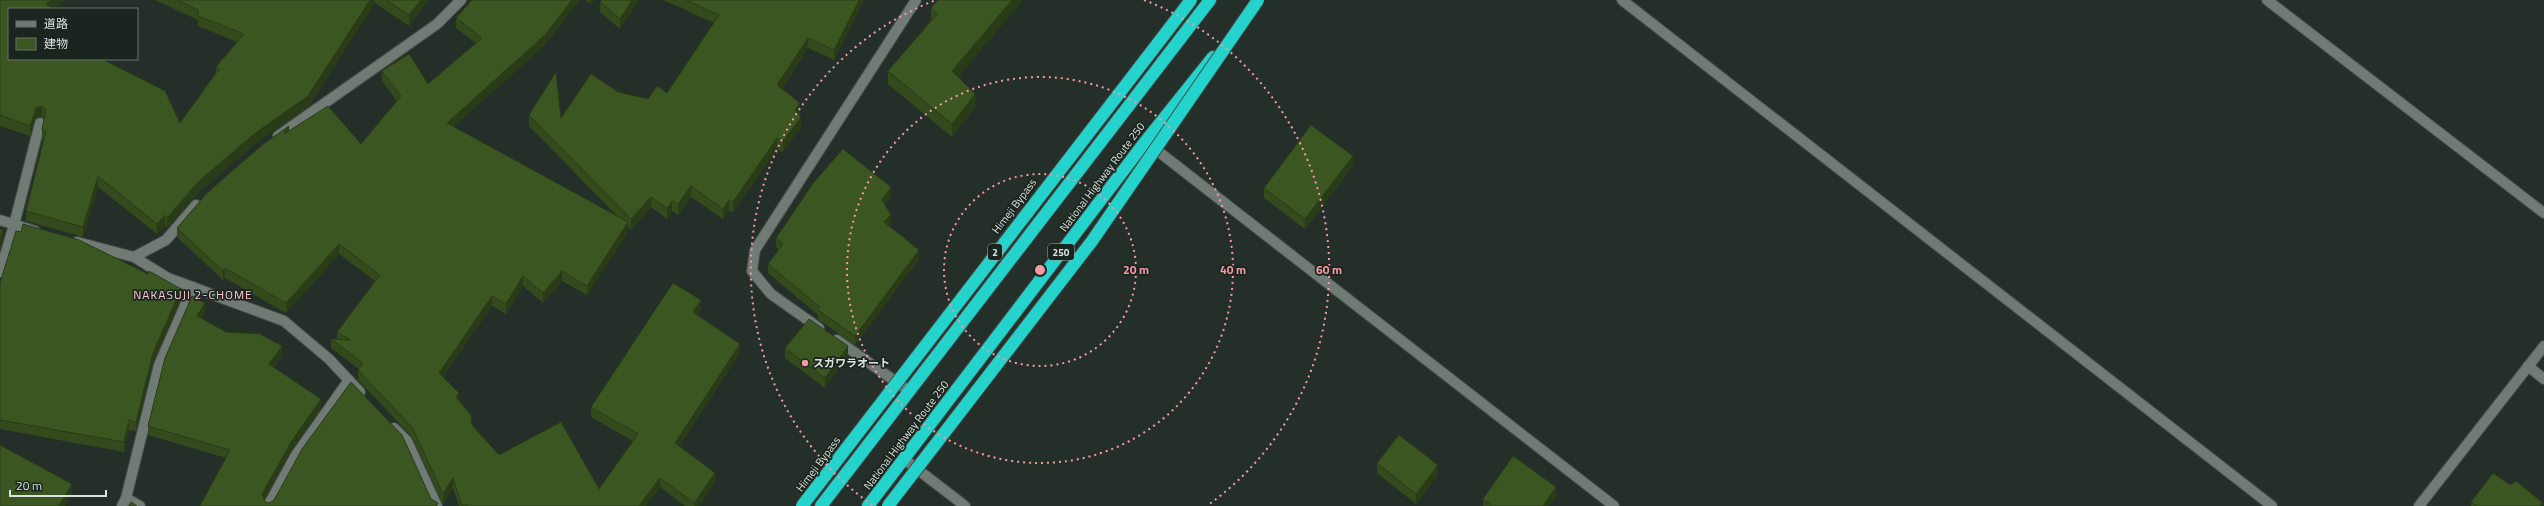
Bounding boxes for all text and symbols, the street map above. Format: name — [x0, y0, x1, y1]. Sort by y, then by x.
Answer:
legend — [8, 8, 138, 60]
text: 道路 — [44, 14, 68, 33]
text: 建物 — [44, 34, 68, 53]
street label: National Highway Route 250 — [1056, 119, 1148, 235]
street label: Himeji Bypass — [988, 175, 1040, 237]
road number: 2 — [988, 244, 1002, 260]
road number: 250 — [1048, 244, 1074, 260]
text: 20 m — [1123, 260, 1149, 279]
text: 40 m — [1220, 260, 1246, 279]
text: 60 m — [1316, 260, 1342, 279]
centre of rings — [1033, 263, 1047, 277]
district label: NAKASUJI 2-CHOME — [133, 285, 253, 304]
place label: スガワラオート — [813, 355, 890, 371]
marker: スガワラオート — [800, 358, 810, 368]
street label: National Highway Route 250 — [860, 377, 952, 493]
street label: Himeji Bypass — [792, 433, 844, 495]
scale bar — [10, 472, 106, 498]
text: 20 m — [16, 476, 42, 495]

